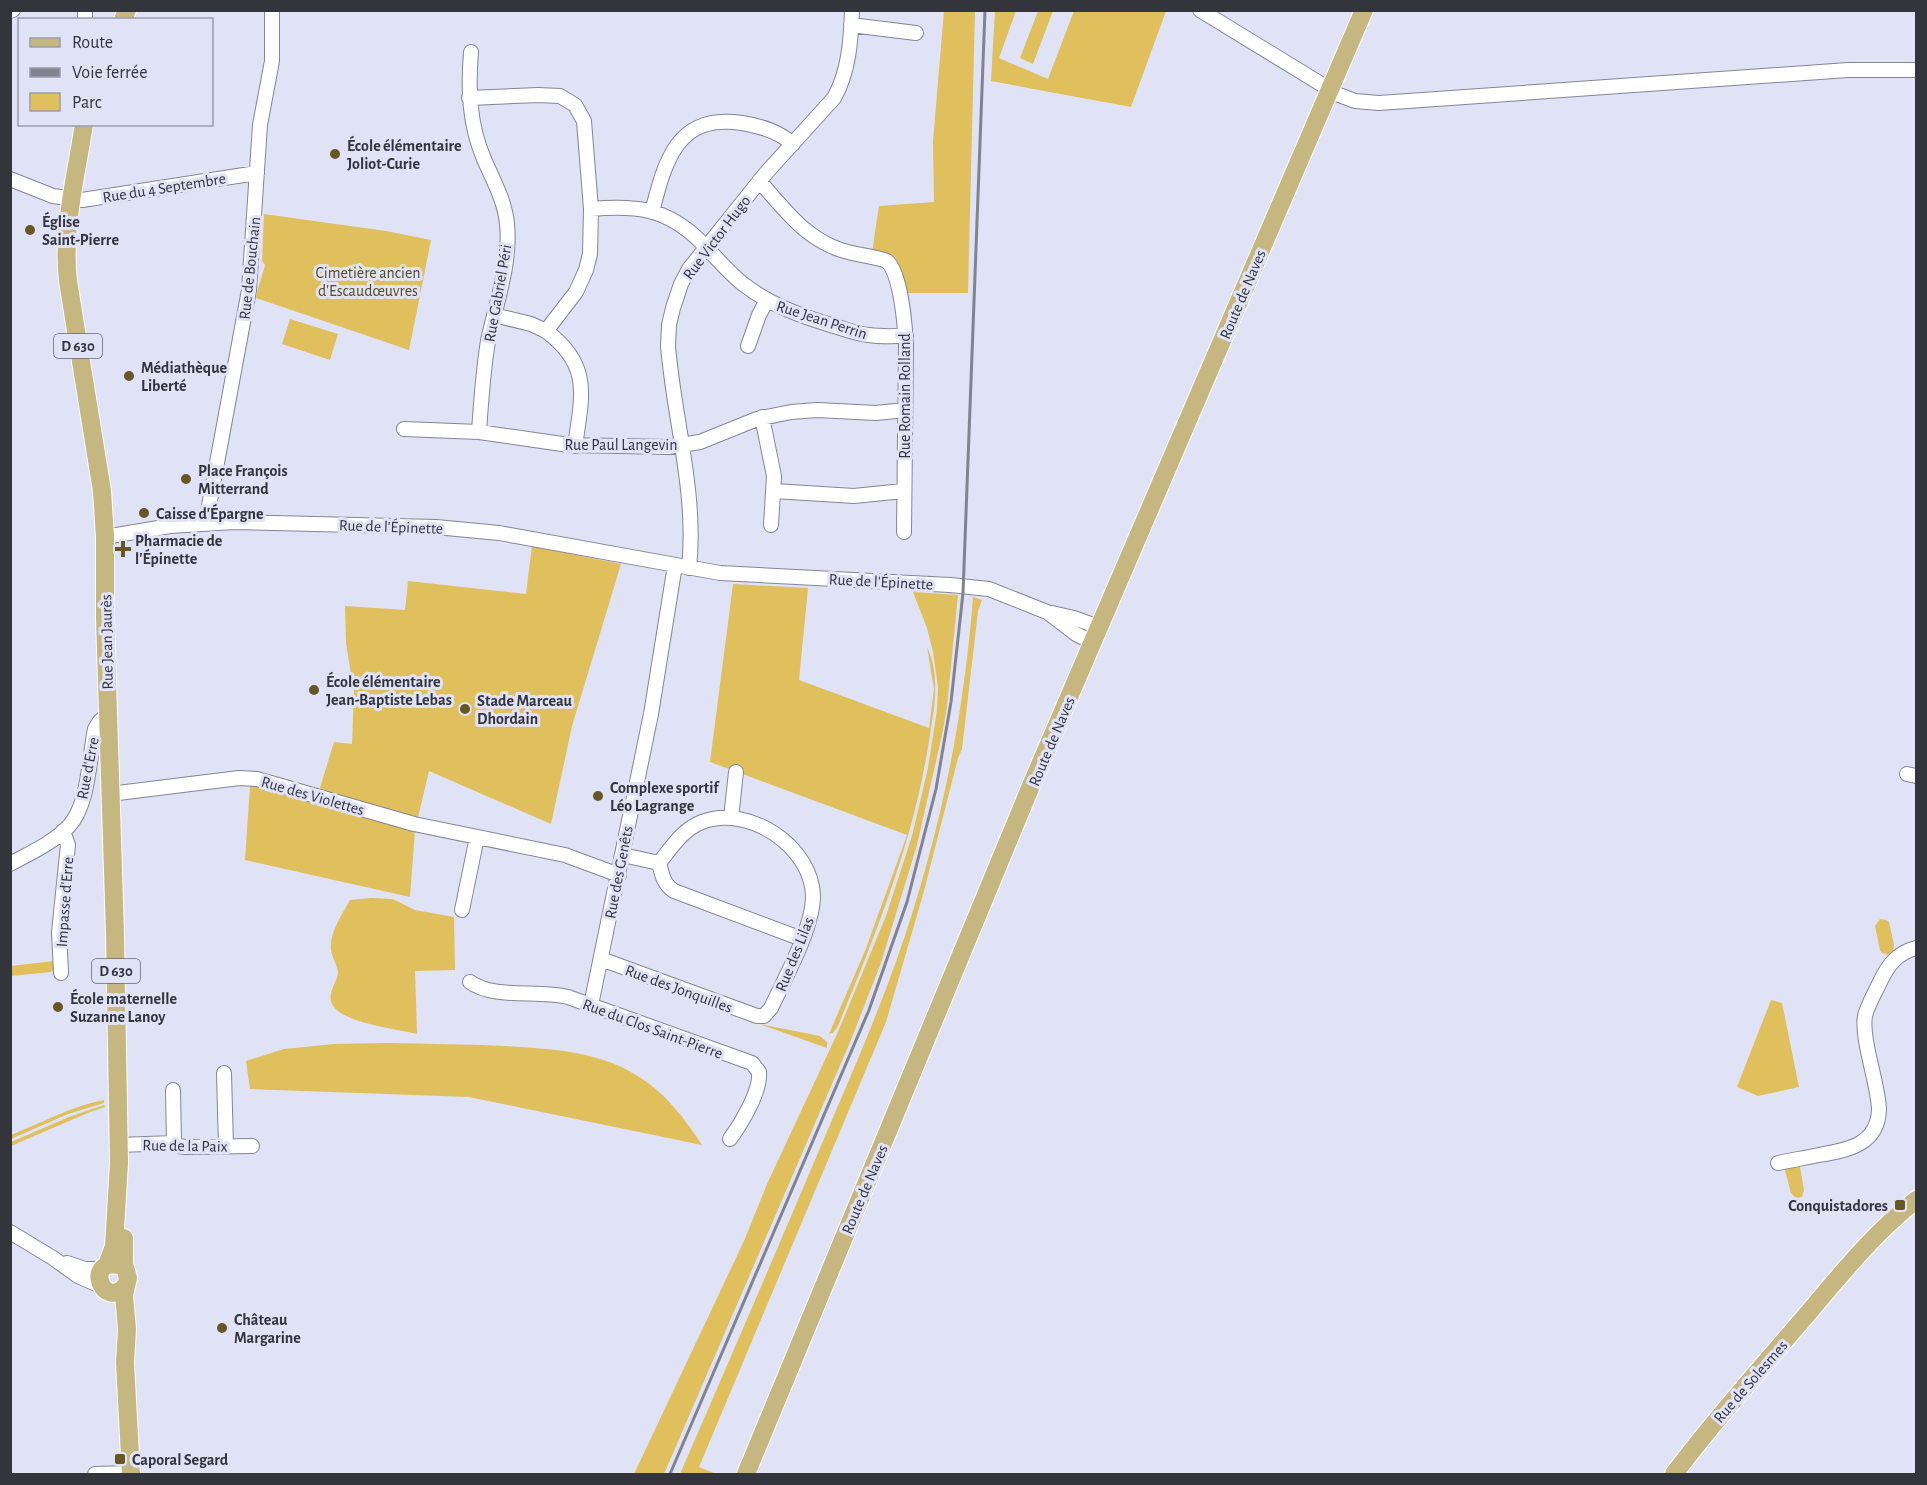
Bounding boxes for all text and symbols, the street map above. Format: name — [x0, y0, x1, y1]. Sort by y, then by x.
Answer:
legend — [18, 18, 213, 126]
text: Route — [72, 34, 113, 52]
text: Voie ferrée — [72, 64, 147, 82]
text: Parc — [72, 94, 102, 112]
place label: École élémentaire Joliot-Curie — [347, 135, 462, 172]
marker: École élémentaire Joliot-Curie — [328, 147, 342, 161]
street label: Rue du 4 Septembre — [101, 170, 227, 206]
street label: Rue Victor Hugo — [680, 192, 754, 283]
place label: Église Saint-Pierre — [42, 211, 119, 248]
street label: Rue de Bouchain — [237, 216, 263, 320]
marker: Église Saint-Pierre — [23, 223, 37, 237]
street label: Rue Gabriel Péri — [482, 243, 514, 343]
street label: Route de Naves — [1217, 247, 1269, 341]
park label: Cimetière ancien d'Escaudœuvres — [315, 265, 421, 299]
street label: Rue Jean Perrin — [774, 298, 869, 342]
street label: Rue Romain Rolland — [897, 333, 913, 459]
road number: D 630 — [54, 334, 102, 358]
place label: Médiathèque Liberté — [141, 360, 227, 394]
marker: Médiathèque Liberté — [122, 369, 136, 383]
street label: Rue Paul Langevin — [565, 437, 677, 453]
place label: Place François Mitterrand — [198, 463, 288, 497]
marker: Place François Mitterrand — [179, 472, 193, 486]
place label: Caisse d'Épargne — [156, 503, 264, 522]
marker: Caisse d'Épargne — [137, 506, 151, 520]
street label: Rue de l'Épinette — [339, 515, 443, 537]
place label: Pharmacie de l'Épinette — [135, 533, 223, 567]
marker: Pharmacie de l'Épinette — [116, 542, 130, 556]
street label: Rue de l'Épinette — [828, 569, 934, 593]
street label: Rue Jean Jaurès — [98, 594, 116, 690]
place label: École élémentaire Jean-Baptiste Lebas — [326, 671, 452, 708]
marker: École élémentaire Jean-Baptiste Lebas — [307, 683, 321, 697]
place label: Stade Marceau Dhordain — [477, 693, 573, 727]
street label: Route de Naves — [1026, 694, 1078, 788]
marker: Stade Marceau Dhordain — [458, 702, 472, 716]
street label: Rue d'Erre — [74, 736, 102, 801]
street label: Rue des Violettes — [259, 774, 366, 818]
place label: Complexe sportif Léo Lagrange — [610, 780, 720, 814]
marker: Complexe sportif Léo Lagrange — [591, 789, 605, 803]
street label: Rue des Genêts — [602, 824, 636, 920]
street label: Impasse d'Erre — [54, 856, 76, 948]
street label: Rue des Lilas — [773, 915, 817, 994]
road number: D 630 — [92, 959, 140, 983]
street label: Rue des Jonquilles — [623, 962, 735, 1016]
place label: École maternelle Suzanne Lanoy — [70, 988, 177, 1026]
street label: Rue du Clos Saint-Pierre — [580, 996, 725, 1062]
marker: École maternelle Suzanne Lanoy — [51, 1000, 65, 1014]
street label: Rue de la Paix — [142, 1137, 228, 1155]
street label: Route de Naves — [839, 1142, 891, 1236]
place label: Conquistadores — [1788, 1198, 1888, 1214]
marker: Conquistadores — [1893, 1198, 1907, 1212]
place label: Château Margarine — [234, 1312, 301, 1346]
marker: Château Margarine — [215, 1321, 229, 1335]
street label: Rue de Solesmes — [1711, 1337, 1791, 1426]
marker: Caporal Segard — [113, 1452, 127, 1466]
place label: Caporal Segard — [132, 1452, 229, 1468]

